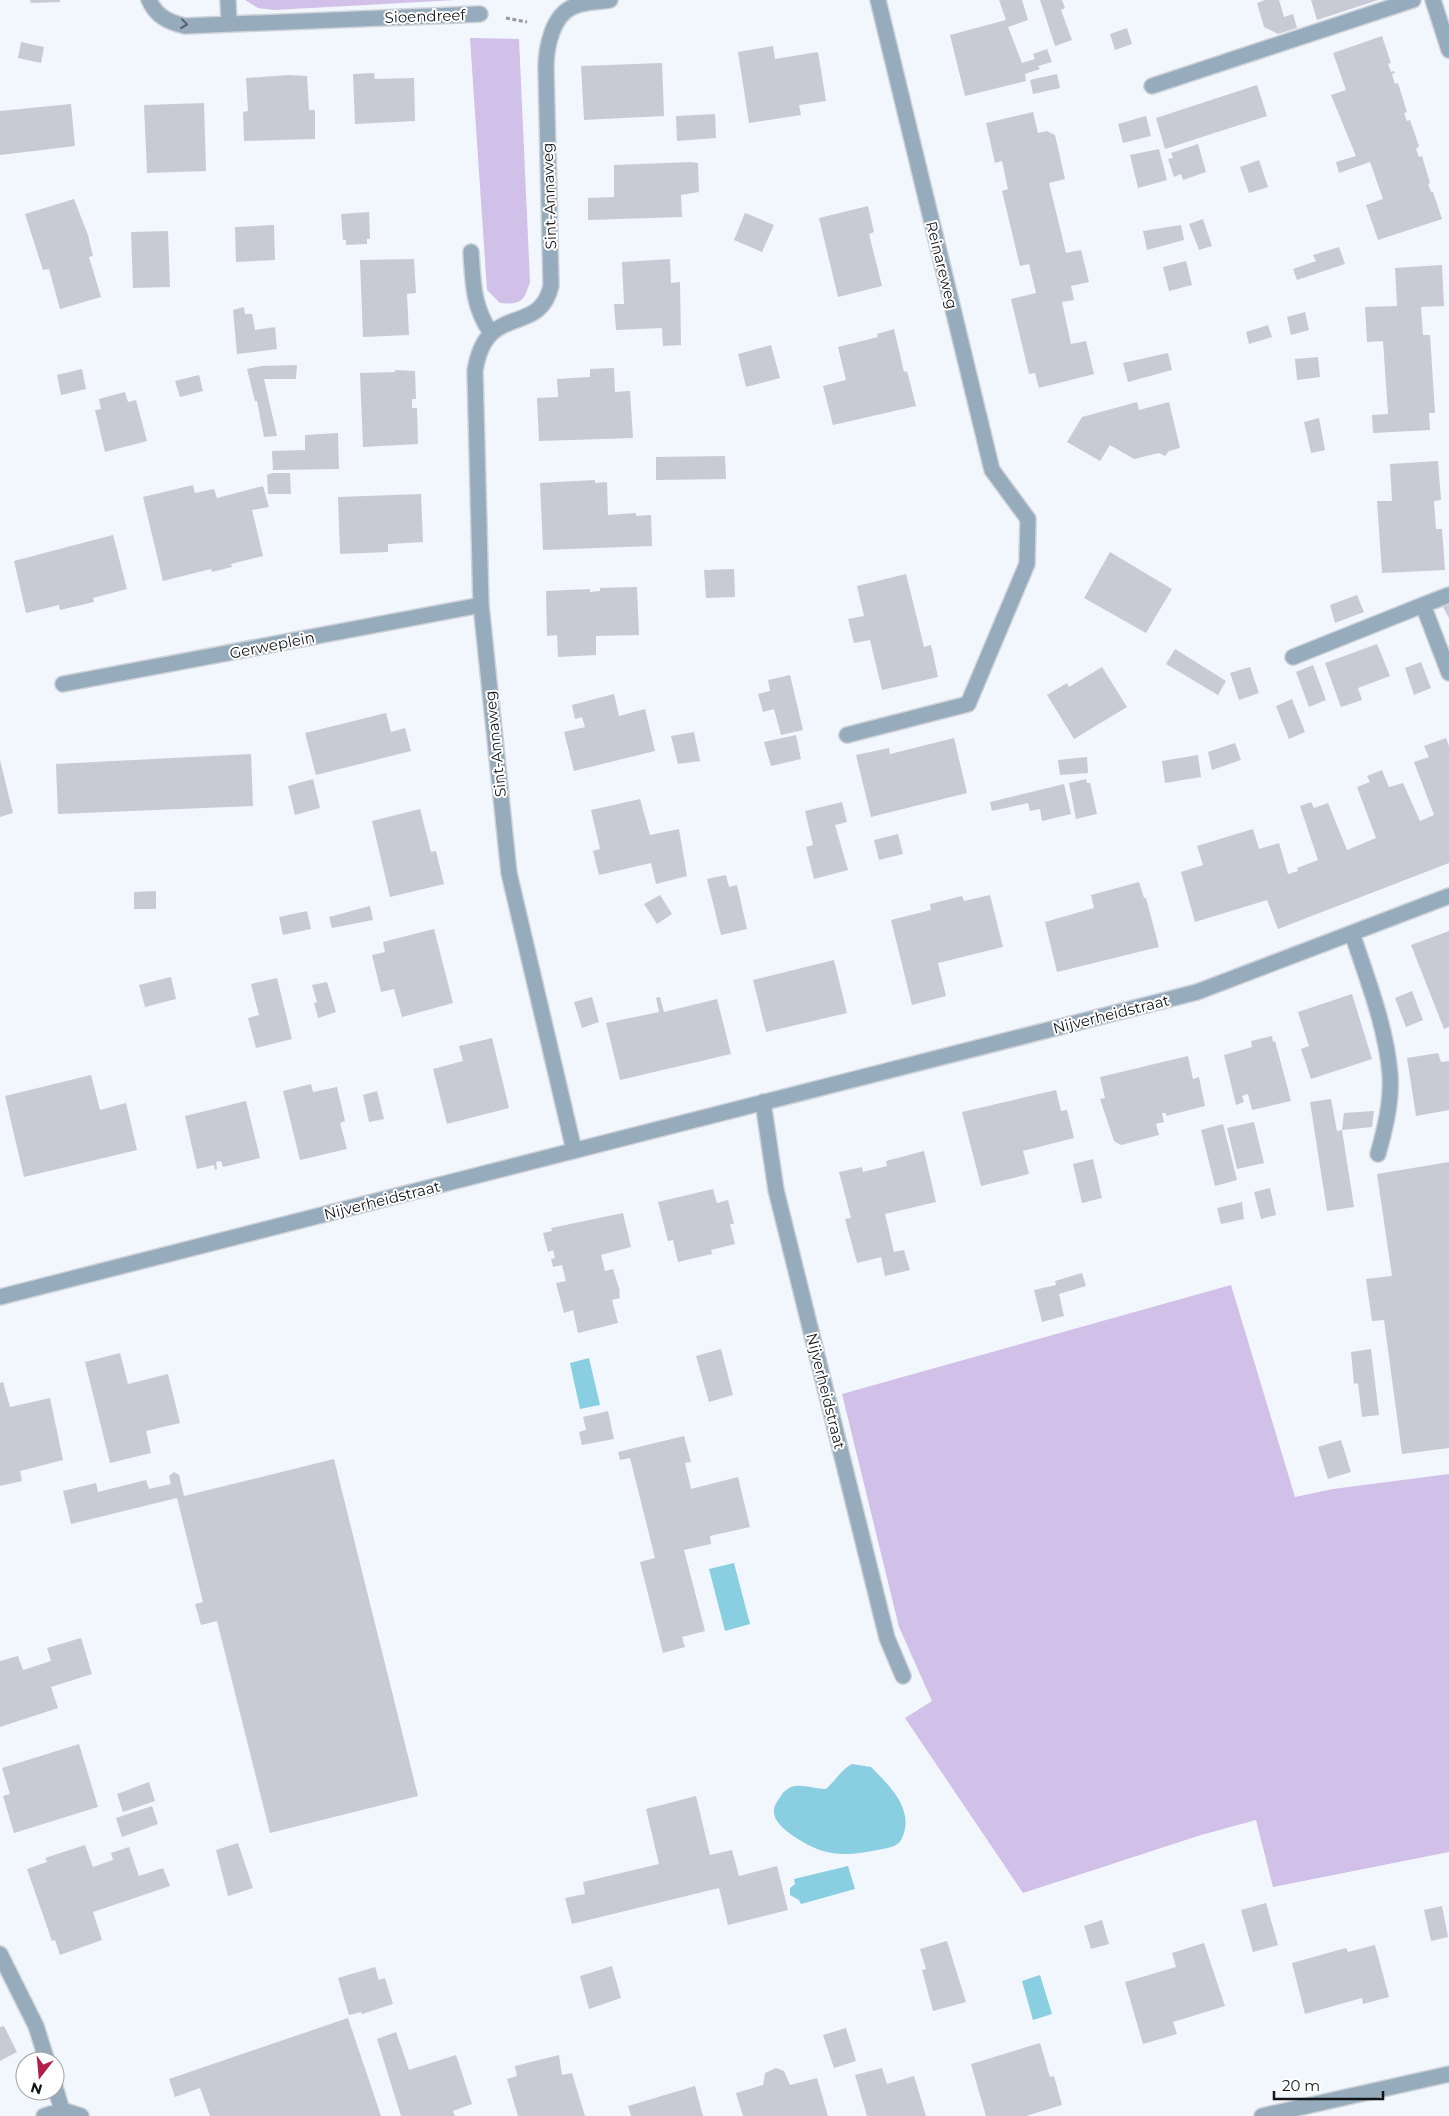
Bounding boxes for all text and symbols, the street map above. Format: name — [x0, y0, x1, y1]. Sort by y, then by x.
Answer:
street label: Sioendreef — [384, 5, 467, 27]
one-way arrow — [180, 18, 188, 29]
street label: Sint-Annaweg — [538, 142, 560, 250]
street label: Reinareweg — [922, 219, 962, 311]
street label: Gerweplein — [228, 627, 316, 663]
street label: Sint-Annaweg — [480, 690, 510, 798]
street label: Nijverheidstraat — [1051, 990, 1171, 1038]
street label: Nijverheidstraat — [322, 1176, 442, 1224]
street label: Nijverheidstraat — [802, 1331, 850, 1451]
north arrow — [15, 2051, 65, 2101]
scale bar — [1274, 2068, 1383, 2100]
text: 20 m — [1282, 2076, 1320, 2095]
text: N — [28, 2078, 44, 2099]

